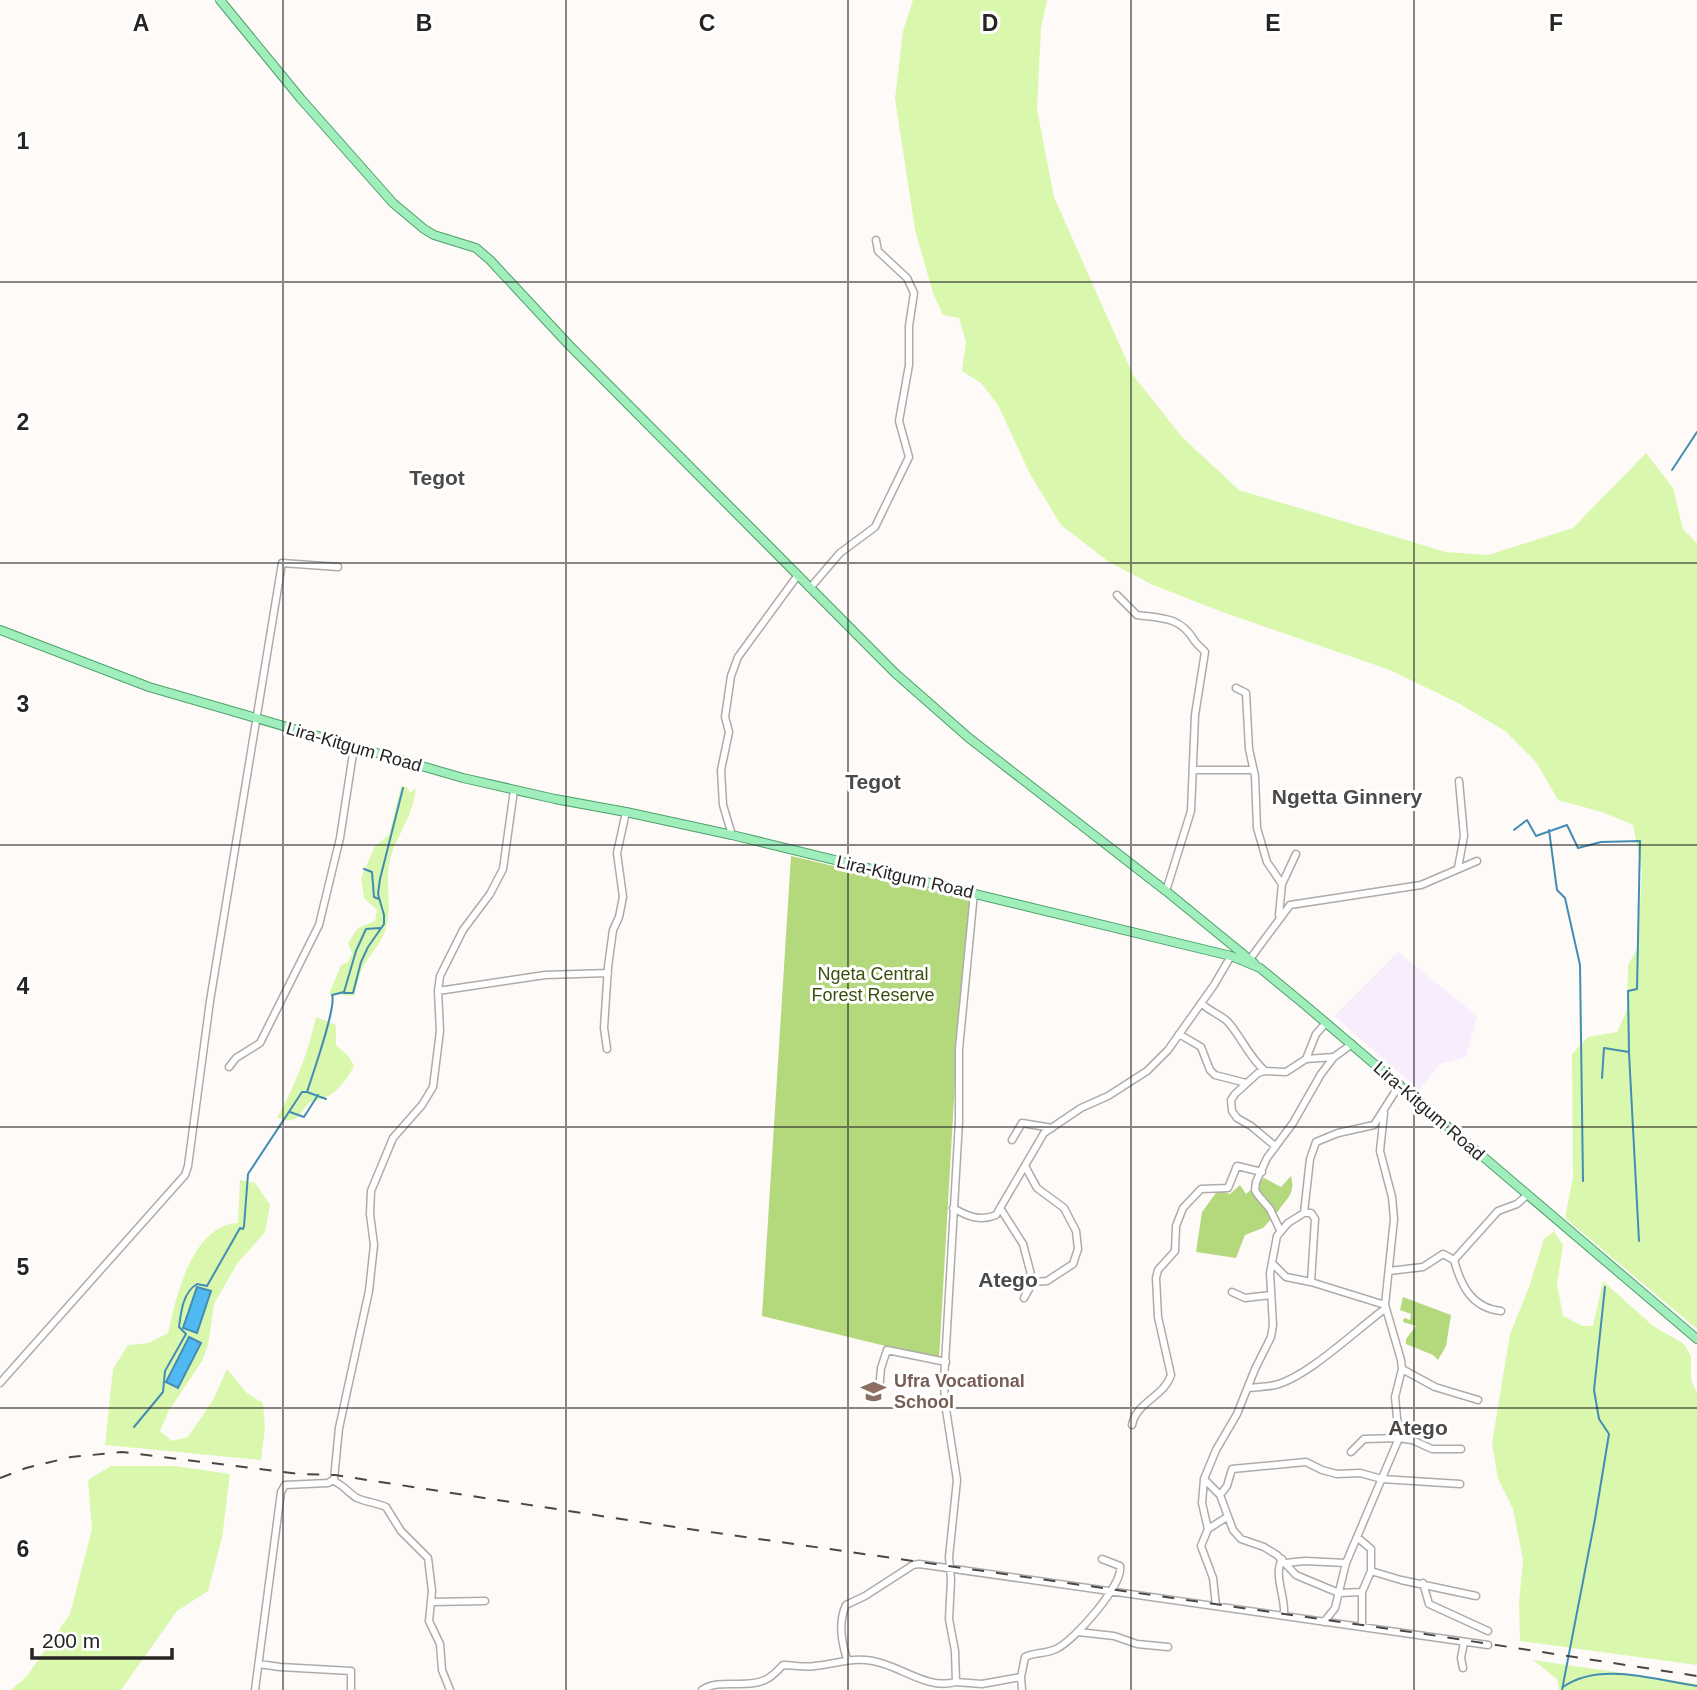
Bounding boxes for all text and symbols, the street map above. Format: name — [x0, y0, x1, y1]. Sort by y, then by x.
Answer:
text: A — [133, 10, 149, 36]
text: B — [416, 10, 432, 36]
text: C — [699, 10, 715, 36]
text: D — [982, 10, 998, 36]
text: E — [1265, 10, 1281, 36]
text: F — [1549, 10, 1563, 36]
text: 1 — [17, 128, 30, 154]
text: 2 — [17, 409, 29, 435]
district label: Tegot — [409, 466, 465, 489]
text: 3 — [17, 691, 29, 717]
street label: Lira-Kitgum Road — [284, 718, 424, 776]
district label: Tegot — [845, 770, 901, 793]
district label: Ngetta Ginnery — [1272, 785, 1423, 808]
street label: Lira-Kitgum Road — [835, 852, 975, 902]
park label: Ngeta Central Forest Reserve — [811, 964, 935, 1005]
text: 4 — [17, 973, 30, 999]
street label: Lira-Kitgum Road — [1370, 1058, 1488, 1164]
text: 5 — [17, 1254, 30, 1280]
district label: Atego — [978, 1268, 1038, 1291]
place label: Ufra Vocational School — [894, 1371, 1025, 1412]
school or university icon: Ufra Vocational School — [860, 1377, 888, 1405]
district label: Atego — [1388, 1416, 1448, 1439]
text: 6 — [17, 1536, 29, 1562]
scale bar — [32, 1616, 172, 1660]
text: 200 m — [42, 1629, 100, 1652]

